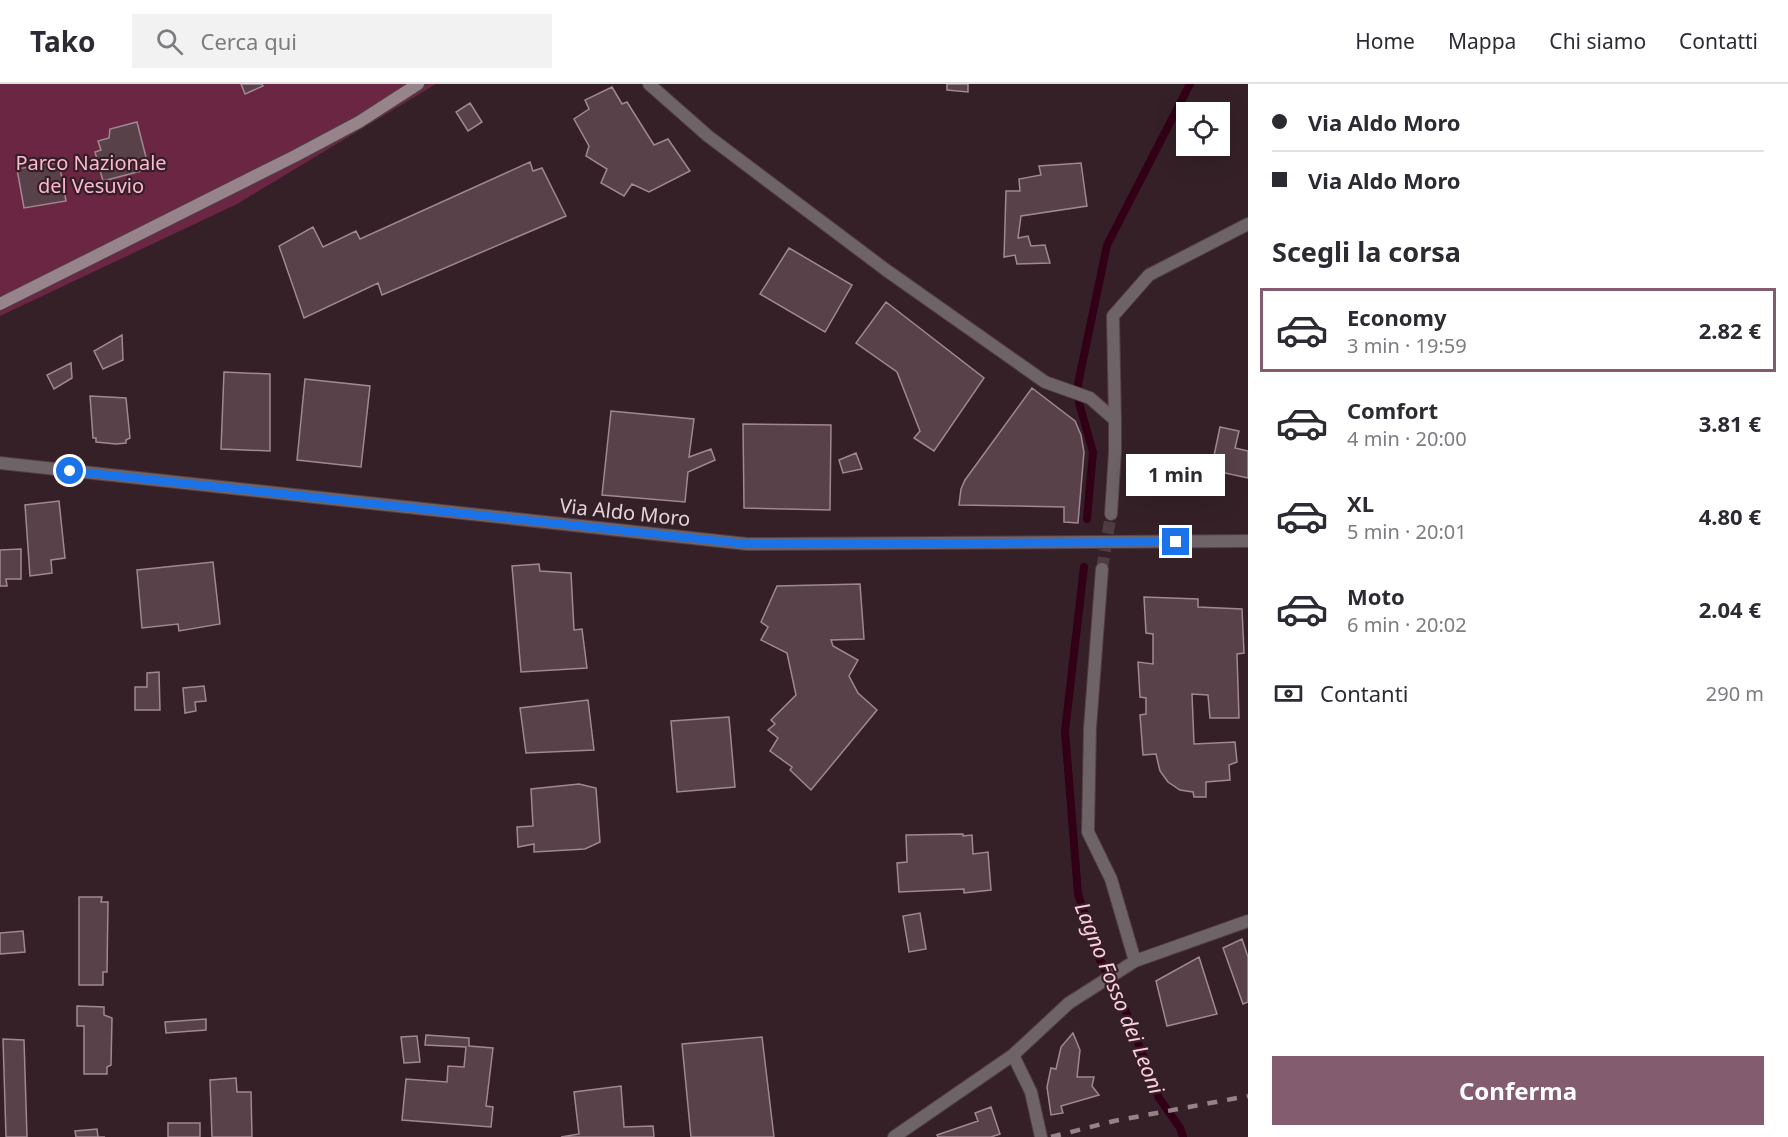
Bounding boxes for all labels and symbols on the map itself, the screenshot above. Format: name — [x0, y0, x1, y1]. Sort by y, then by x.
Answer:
park label: Parco Nazionale del Vesuvio — [15, 149, 167, 199]
callout: 1 min — [1126, 455, 1226, 497]
route start — [56, 457, 83, 484]
street label: Via Aldo Moro — [558, 492, 692, 532]
route end — [1162, 528, 1189, 555]
water label: Lagno Fosso dei Leoni — [1069, 898, 1171, 1098]

